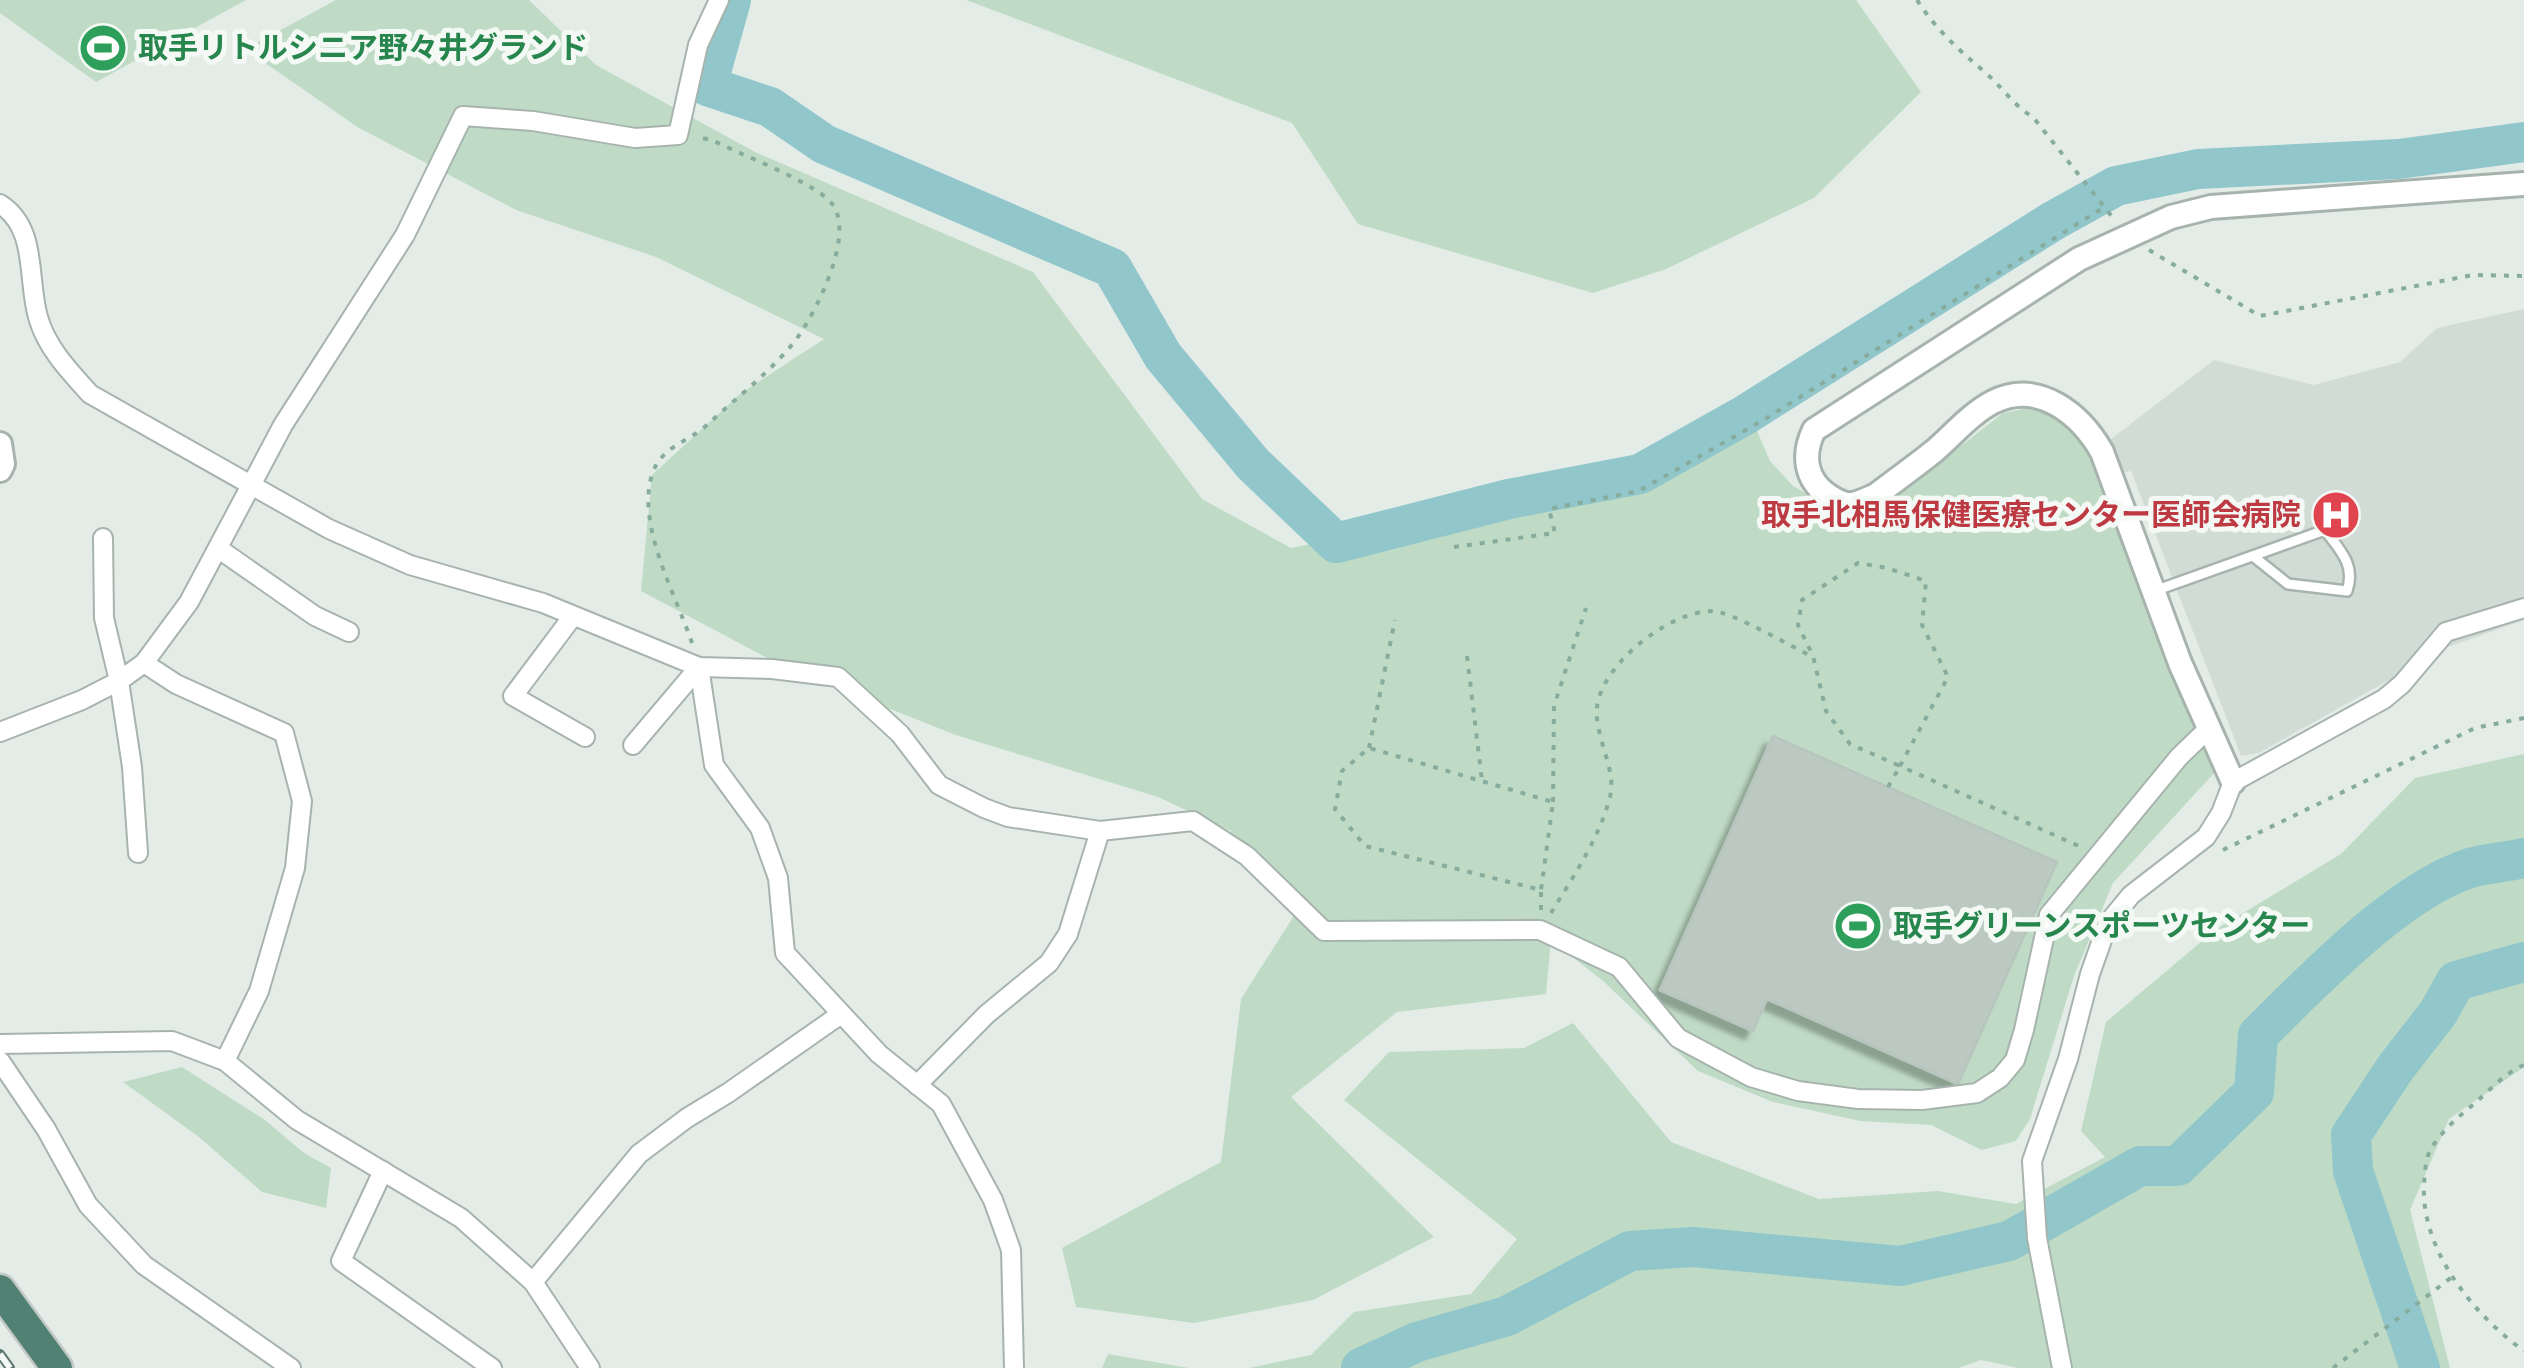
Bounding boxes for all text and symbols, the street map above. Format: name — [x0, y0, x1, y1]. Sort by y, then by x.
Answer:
sports icon: 取手リトルシニア野々井グランド — [77, 22, 129, 74]
place label: 取手リトルシニア野々井グランド — [138, 29, 588, 66]
hospital icon: 取手北相馬保健医療センター医師会病院 — [2310, 489, 2362, 541]
place label: 取手北相馬保健医療センター医師会病院 — [1761, 496, 2301, 533]
sports icon: 取手グリーンスポーツセンター — [1832, 900, 1884, 952]
place label: 取手グリーンスポーツセンター — [1893, 907, 2310, 944]

